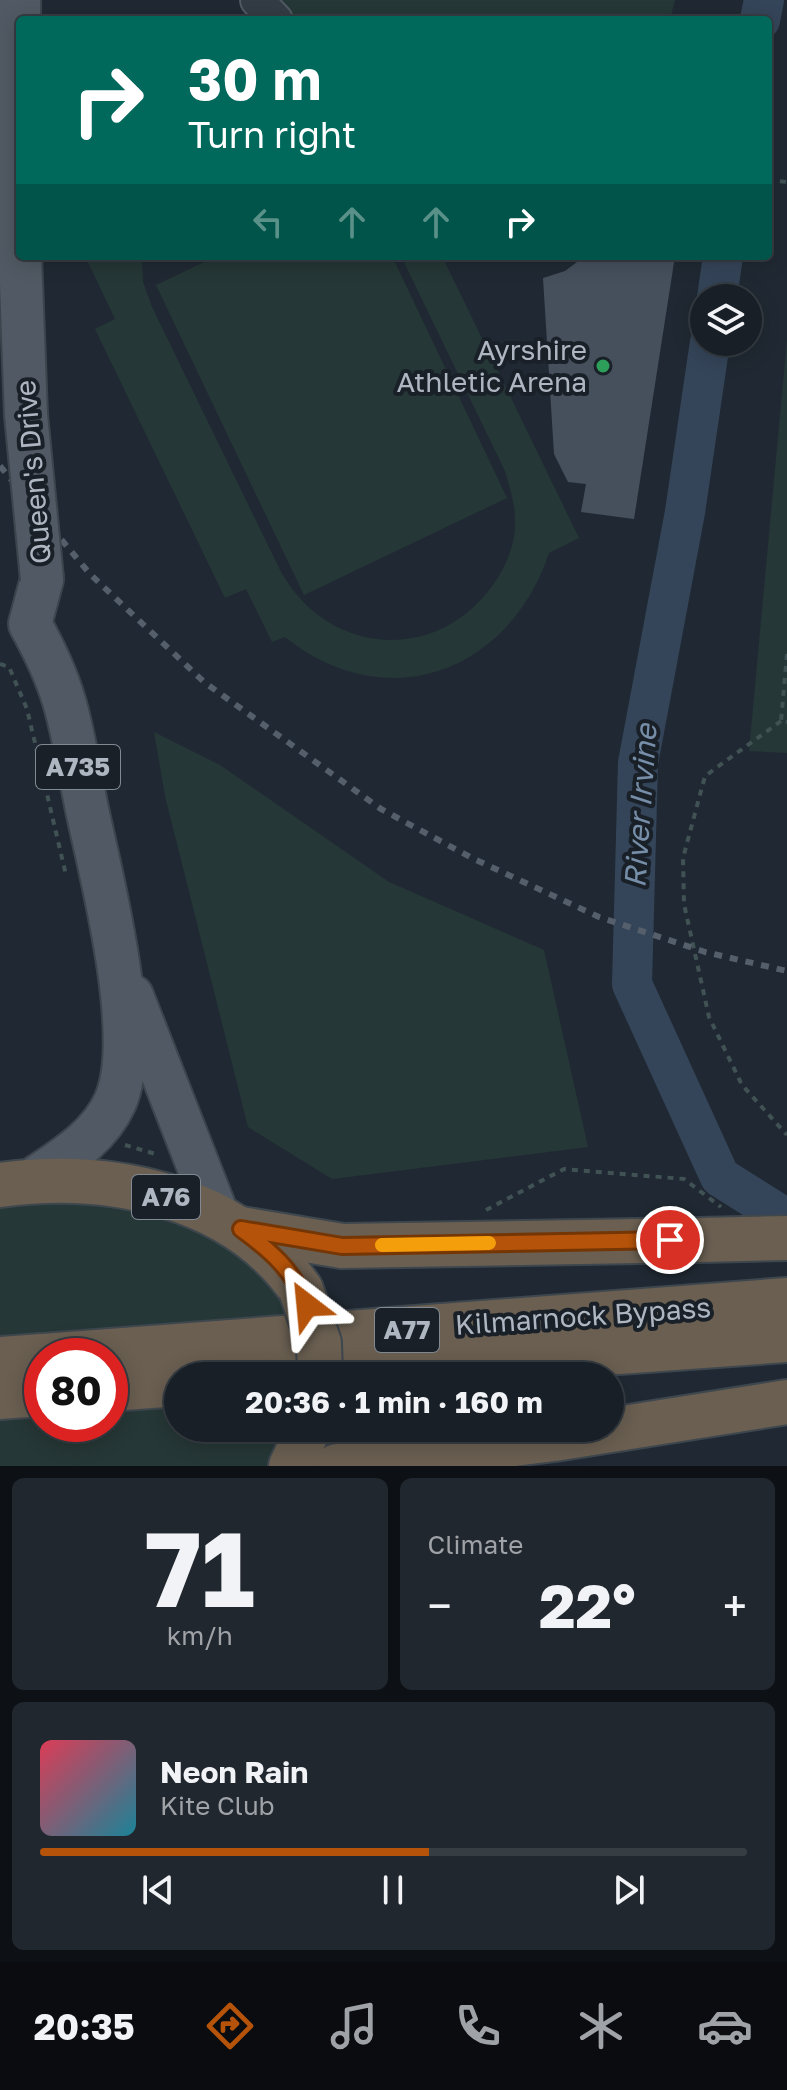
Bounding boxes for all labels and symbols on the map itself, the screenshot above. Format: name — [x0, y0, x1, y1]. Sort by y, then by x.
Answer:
place label: Ayrshire Athletic Arena — [396, 333, 587, 398]
marker: Ayrshire Athletic Arena — [594, 357, 612, 375]
street label: Queen's Drive — [8, 379, 57, 565]
water label: River Irvine — [616, 720, 664, 889]
road number: A735 — [36, 745, 120, 789]
road number: A76 — [132, 1175, 200, 1219]
pin — [636, 1206, 704, 1274]
position arrow — [265, 1263, 349, 1347]
street label: Kilmarnock Bypass — [454, 1290, 712, 1341]
road number: A77 — [375, 1308, 439, 1352]
speed limit sign: 80 — [24, 1338, 128, 1442]

